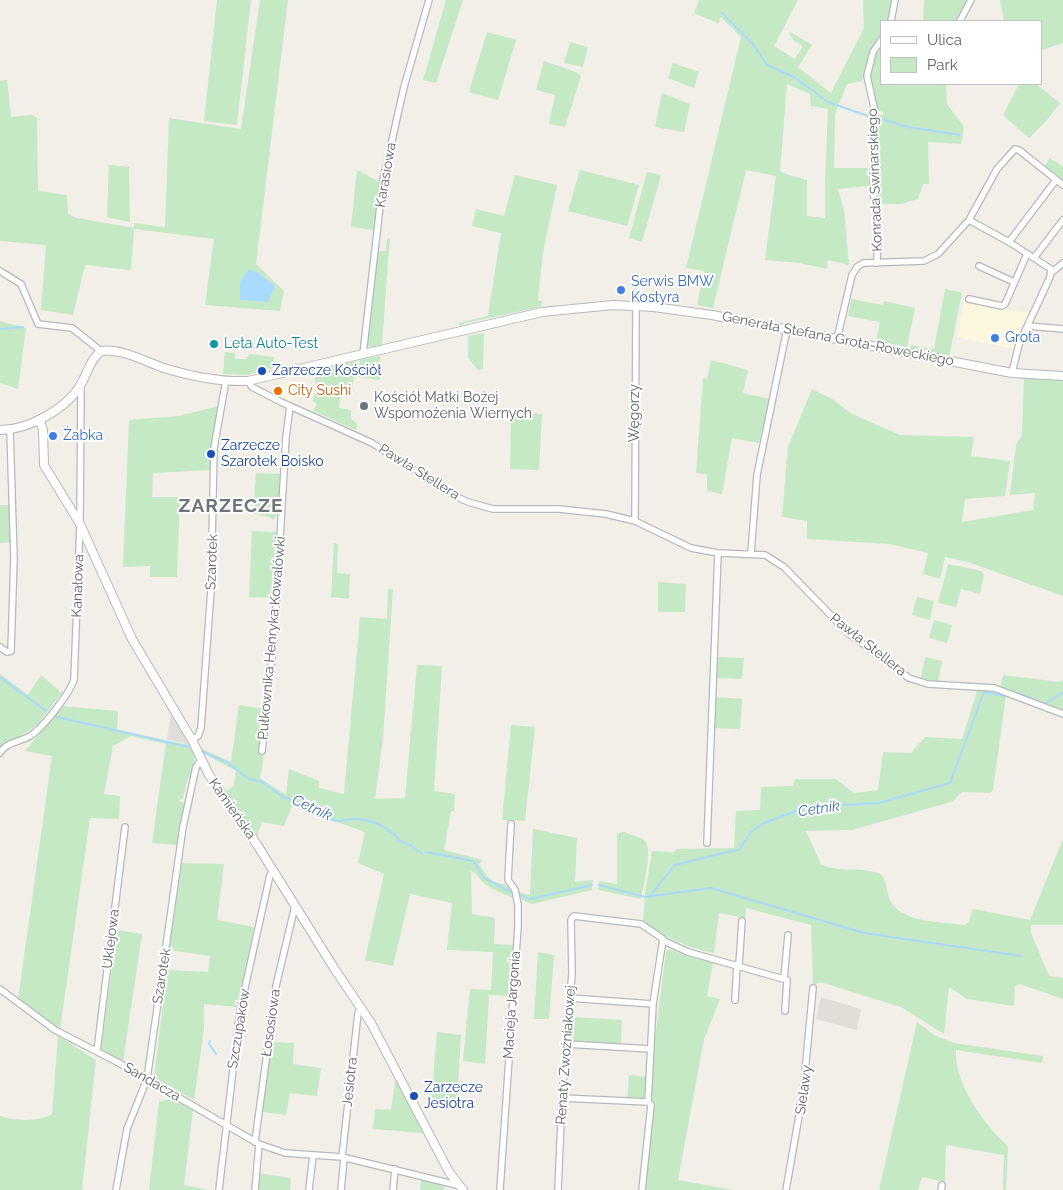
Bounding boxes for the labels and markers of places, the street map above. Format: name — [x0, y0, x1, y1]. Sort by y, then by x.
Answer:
place label: Serwis BMW Kostyra — [631, 274, 714, 306]
marker: Serwis BMW Kostyra — [615, 284, 627, 296]
place label: Grota — [1005, 330, 1040, 346]
marker: Grota — [989, 332, 1001, 344]
place label: Leta Auto-Test — [224, 336, 318, 352]
marker: Leta Auto-Test — [208, 338, 220, 350]
place label: Zarzecze Kościół — [272, 363, 381, 379]
marker: Zarzecze Kościół — [256, 365, 268, 377]
place label: City Sushi — [288, 383, 351, 399]
marker: City Sushi — [272, 385, 284, 397]
place label: Kościół Matki Bożej Wspomożenia Wiernych — [374, 390, 532, 422]
marker: Kościół Matki Bożej Wspomożenia Wiernych — [358, 400, 370, 412]
place label: Żabka — [63, 428, 103, 444]
marker: Żabka — [47, 430, 59, 442]
place label: Zarzecze Szarotek Boisko — [221, 438, 324, 471]
marker: Zarzecze Szarotek Boisko — [205, 448, 217, 460]
place label: Zarzecze Jesiotra — [424, 1080, 483, 1112]
marker: Zarzecze Jesiotra — [408, 1090, 420, 1102]

